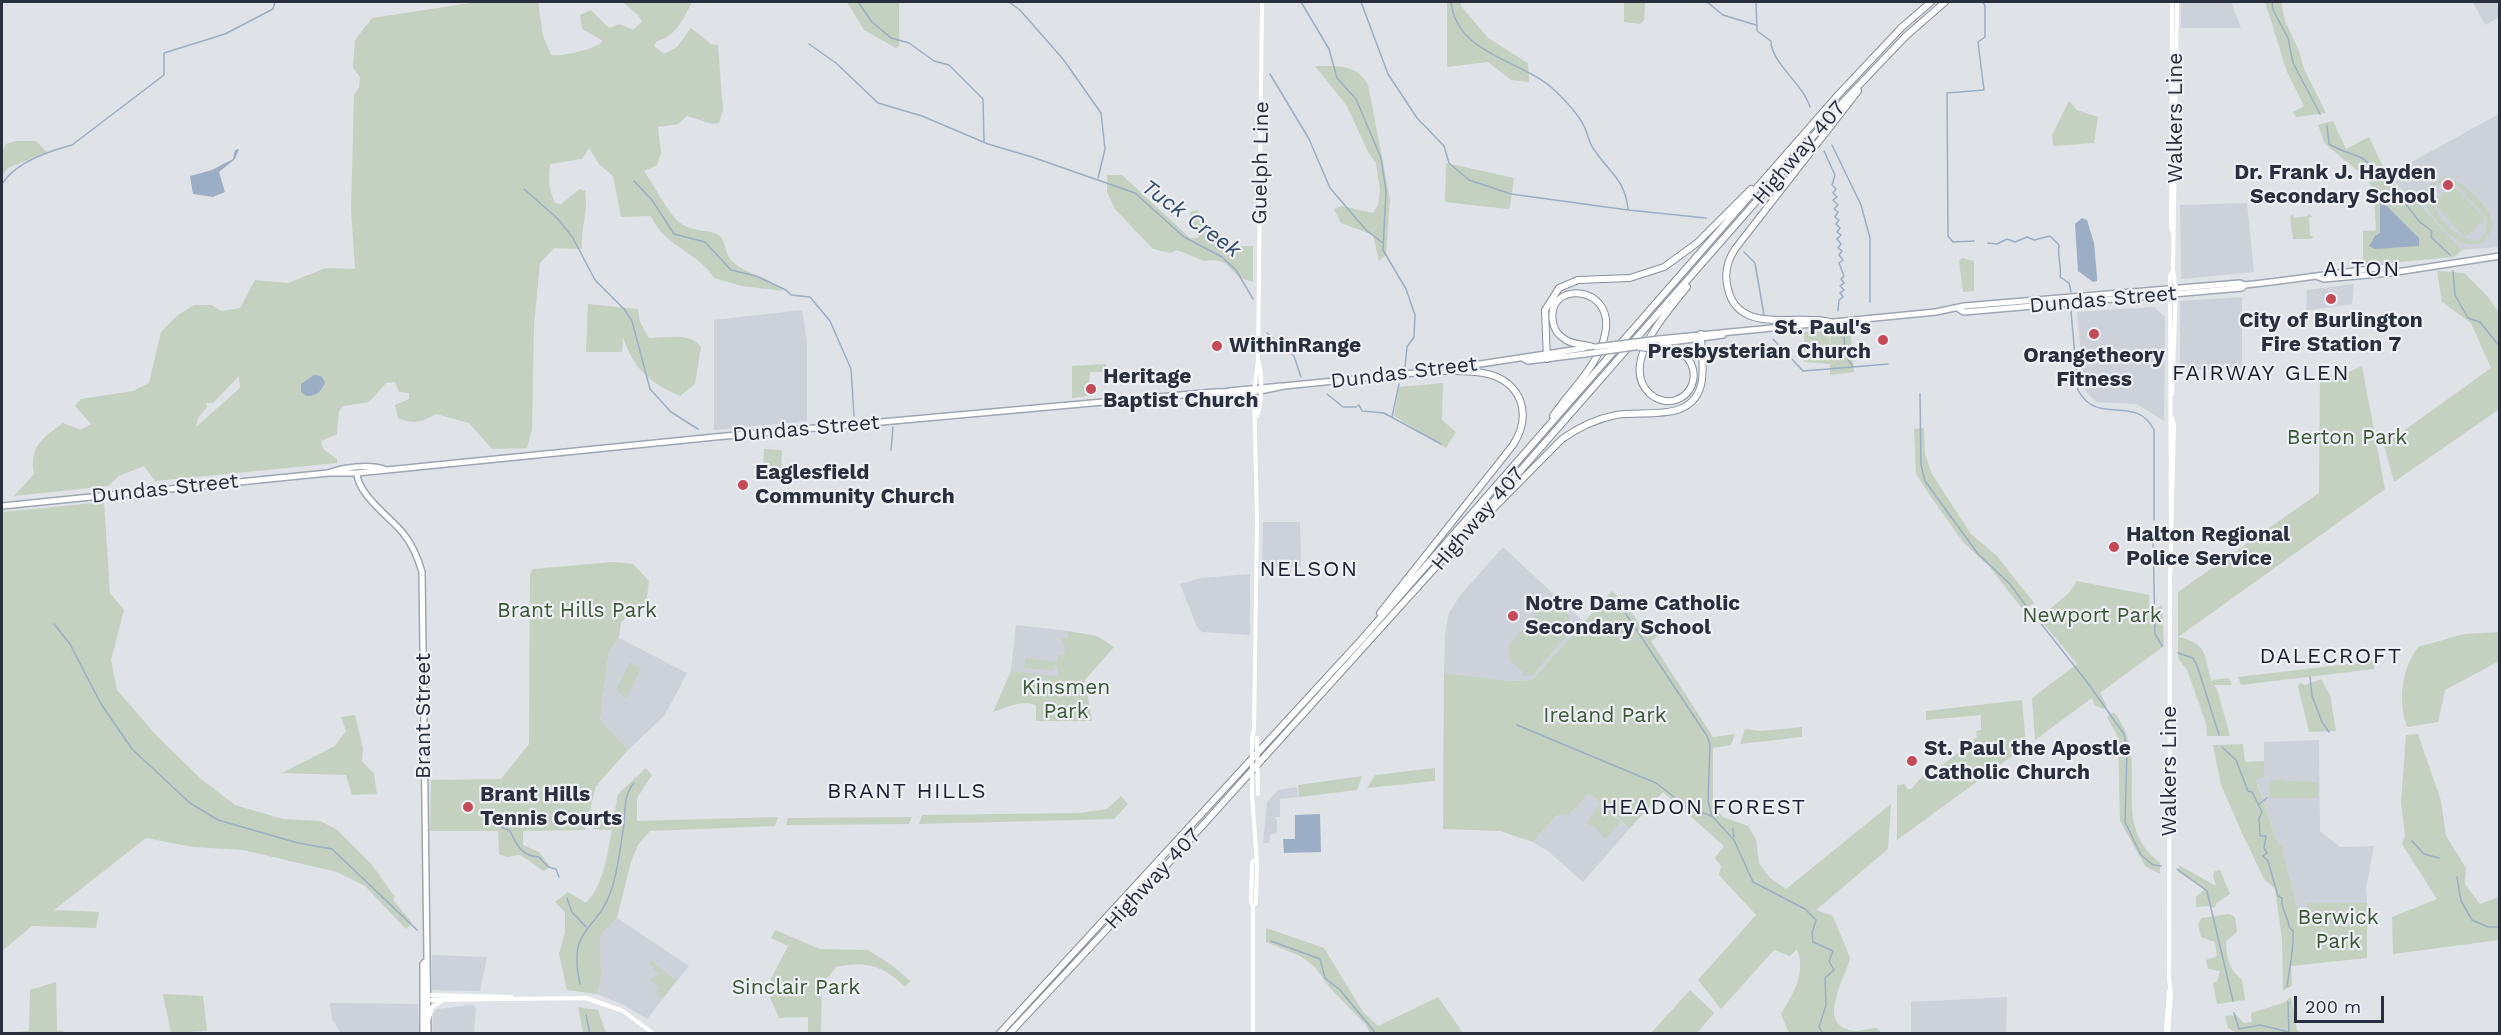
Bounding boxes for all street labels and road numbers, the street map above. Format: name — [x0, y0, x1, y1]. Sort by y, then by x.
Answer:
street label: Walkers Line — [2163, 53, 2189, 183]
street label: Highway 407 — [1747, 96, 1851, 210]
street label: Guelph Line — [1247, 101, 1275, 225]
street label: Dundas Street — [2028, 281, 2178, 319]
street label: Dundas Street — [1329, 352, 1479, 394]
street label: Dundas Street — [731, 410, 881, 448]
street label: Highway 407 — [1426, 462, 1530, 576]
street label: Dundas Street — [90, 469, 240, 509]
street label: Brant Street — [411, 653, 437, 779]
street label: Walkers Line — [2157, 706, 2183, 836]
street label: Highway 407 — [1100, 823, 1206, 935]

